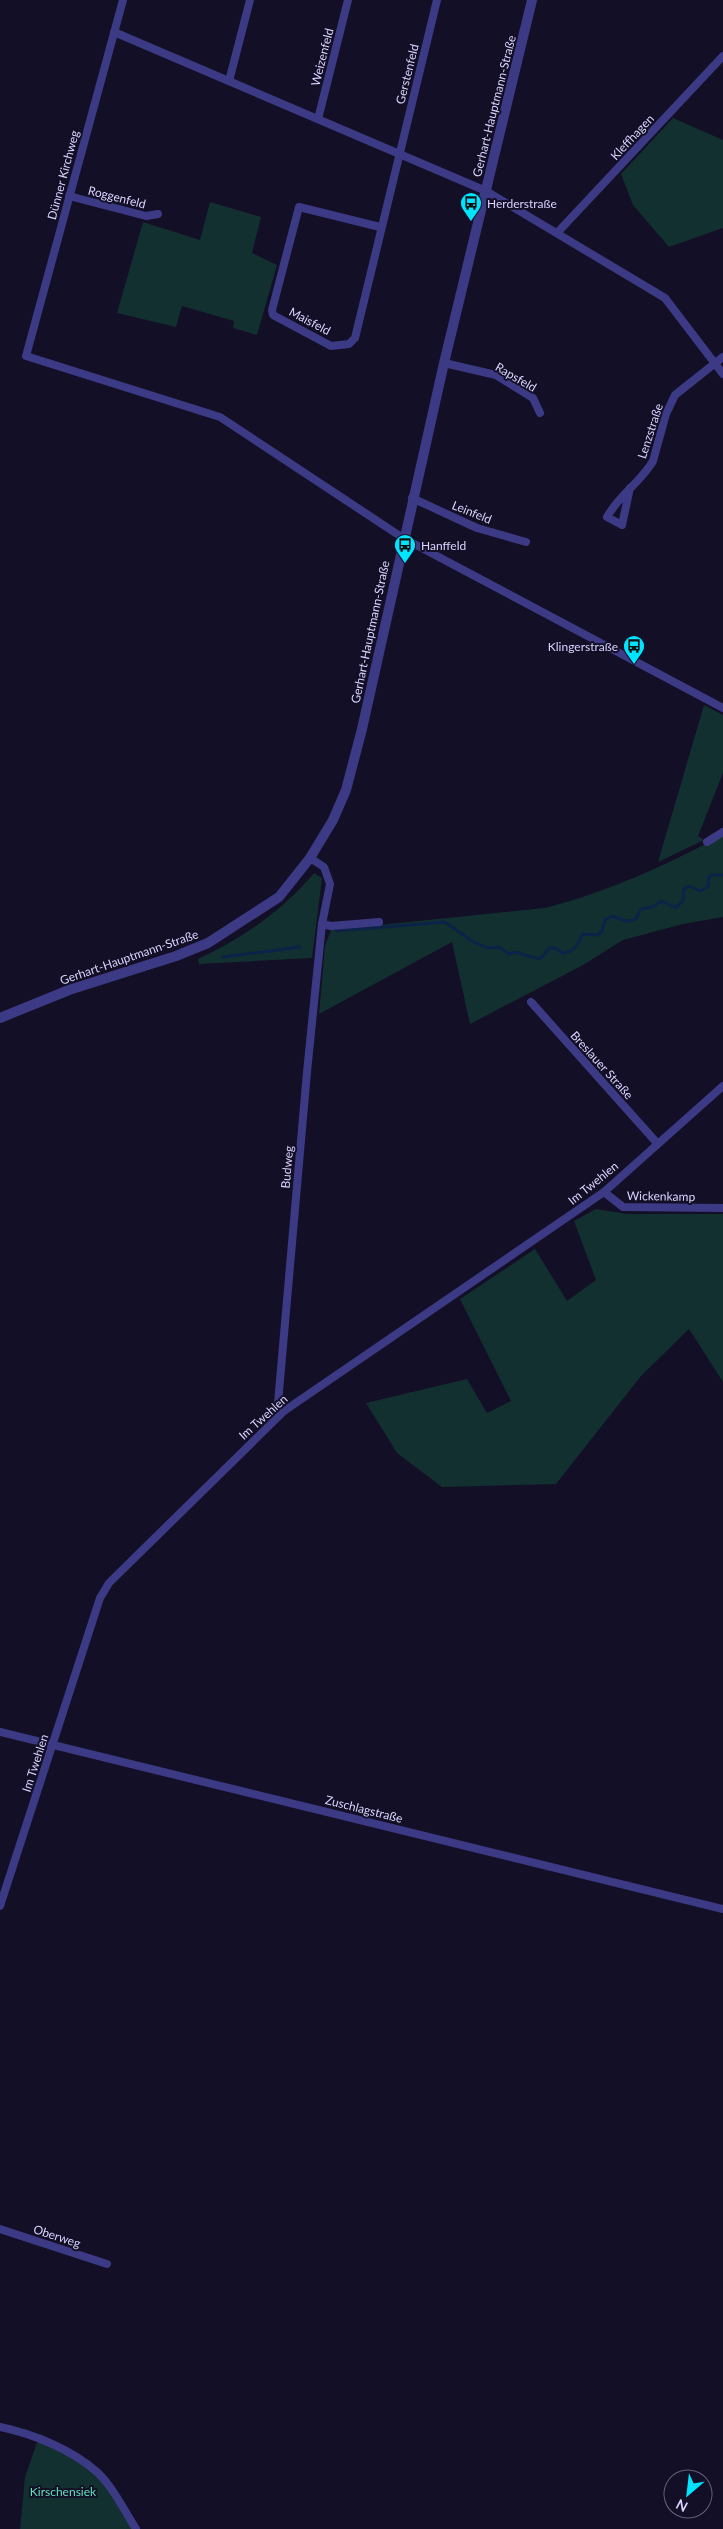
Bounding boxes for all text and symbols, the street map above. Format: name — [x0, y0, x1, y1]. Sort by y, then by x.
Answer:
street label: Weizenfeld — [308, 27, 336, 87]
street label: Gerhart-Hauptmann-Straße — [469, 34, 519, 178]
street label: Gerstenfeld — [392, 42, 422, 106]
street label: Kleffhagen — [607, 111, 657, 163]
street label: Dünner Kirchweg — [44, 129, 82, 221]
street label: Roggenfeld — [87, 183, 147, 211]
bus stop icon: Herderstraße — [459, 191, 483, 222]
place label: Herderstraße — [487, 196, 557, 211]
street label: Maisfeld — [287, 304, 333, 338]
street label: Rapsfeld — [493, 359, 539, 395]
street label: Lenzstraße — [634, 401, 666, 461]
street label: Leinfeld — [450, 497, 494, 527]
bus stop icon: Hanffeld — [393, 533, 417, 564]
place label: Hanffeld — [421, 538, 466, 553]
street label: Gerhart-Hauptmann-Straße — [348, 559, 392, 705]
bus stop icon: Klingerstraße — [622, 634, 646, 665]
place label: Klingerstraße — [548, 639, 618, 654]
street label: Gerhart-Hauptmann-Straße — [58, 926, 200, 988]
street label: Breslauer Straße — [568, 1028, 636, 1102]
street label: Budweg — [278, 1145, 296, 1189]
street label: Im Twehlen — [565, 1158, 621, 1208]
street label: Wickenkamp — [627, 1188, 696, 1204]
street label: Im Twehlen — [236, 1391, 290, 1443]
street label: Im Twehlen — [19, 1732, 51, 1794]
street label: Zuschlagstraße — [324, 1792, 404, 1826]
street label: Oberweg — [31, 2221, 83, 2251]
north arrow — [663, 2469, 713, 2519]
park label: Kirschensiek — [30, 2484, 97, 2499]
text: N — [673, 2496, 690, 2516]

